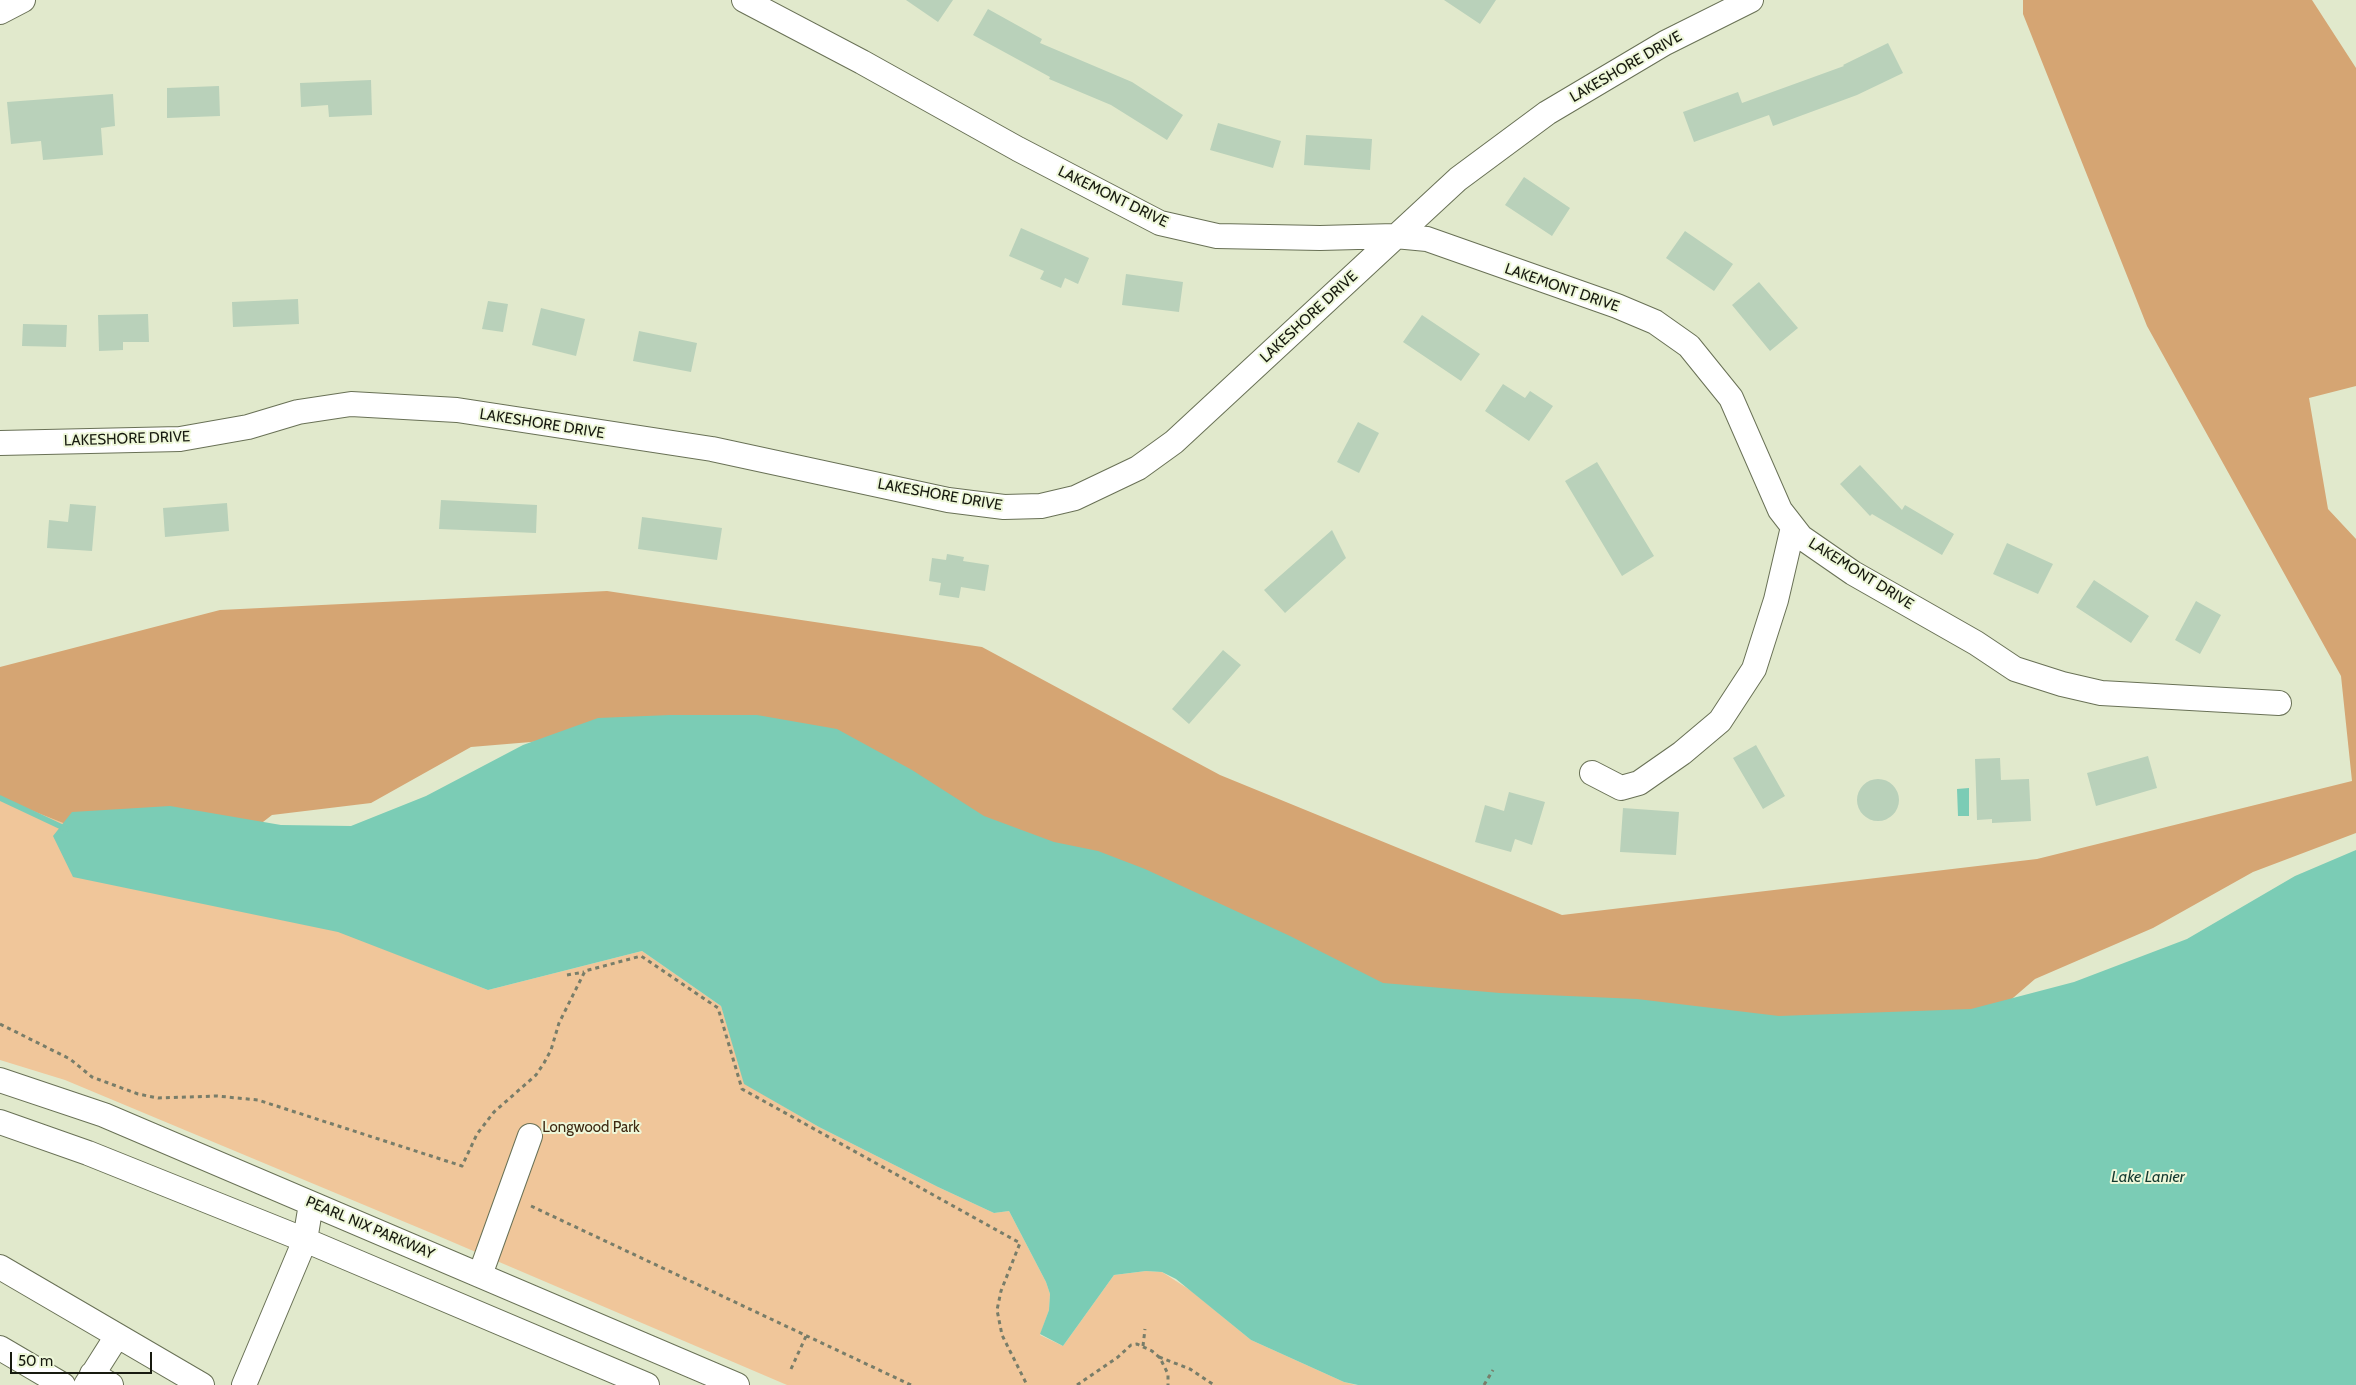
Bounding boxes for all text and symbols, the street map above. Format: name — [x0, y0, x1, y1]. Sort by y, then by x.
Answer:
street label: LAKESHORE DRIVE — [1567, 28, 1685, 106]
street label: LAKEMONT DRIVE — [1055, 163, 1171, 231]
street label: LAKEMONT DRIVE — [1502, 260, 1622, 316]
street label: LAKESHORE DRIVE — [1257, 267, 1361, 367]
street label: LAKESHORE DRIVE — [478, 405, 606, 443]
street label: LAKESHORE DRIVE — [64, 428, 190, 450]
street label: LAKESHORE DRIVE — [876, 475, 1004, 515]
street label: LAKEMONT DRIVE — [1805, 534, 1917, 614]
park label: Longwood Park — [542, 1119, 640, 1137]
water label: Lake Lanier — [2111, 1167, 2185, 1187]
street label: PEARL NIX PARKWAY — [303, 1193, 437, 1263]
scale bar — [12, 1342, 155, 1374]
text: 50 m — [18, 1352, 53, 1370]

